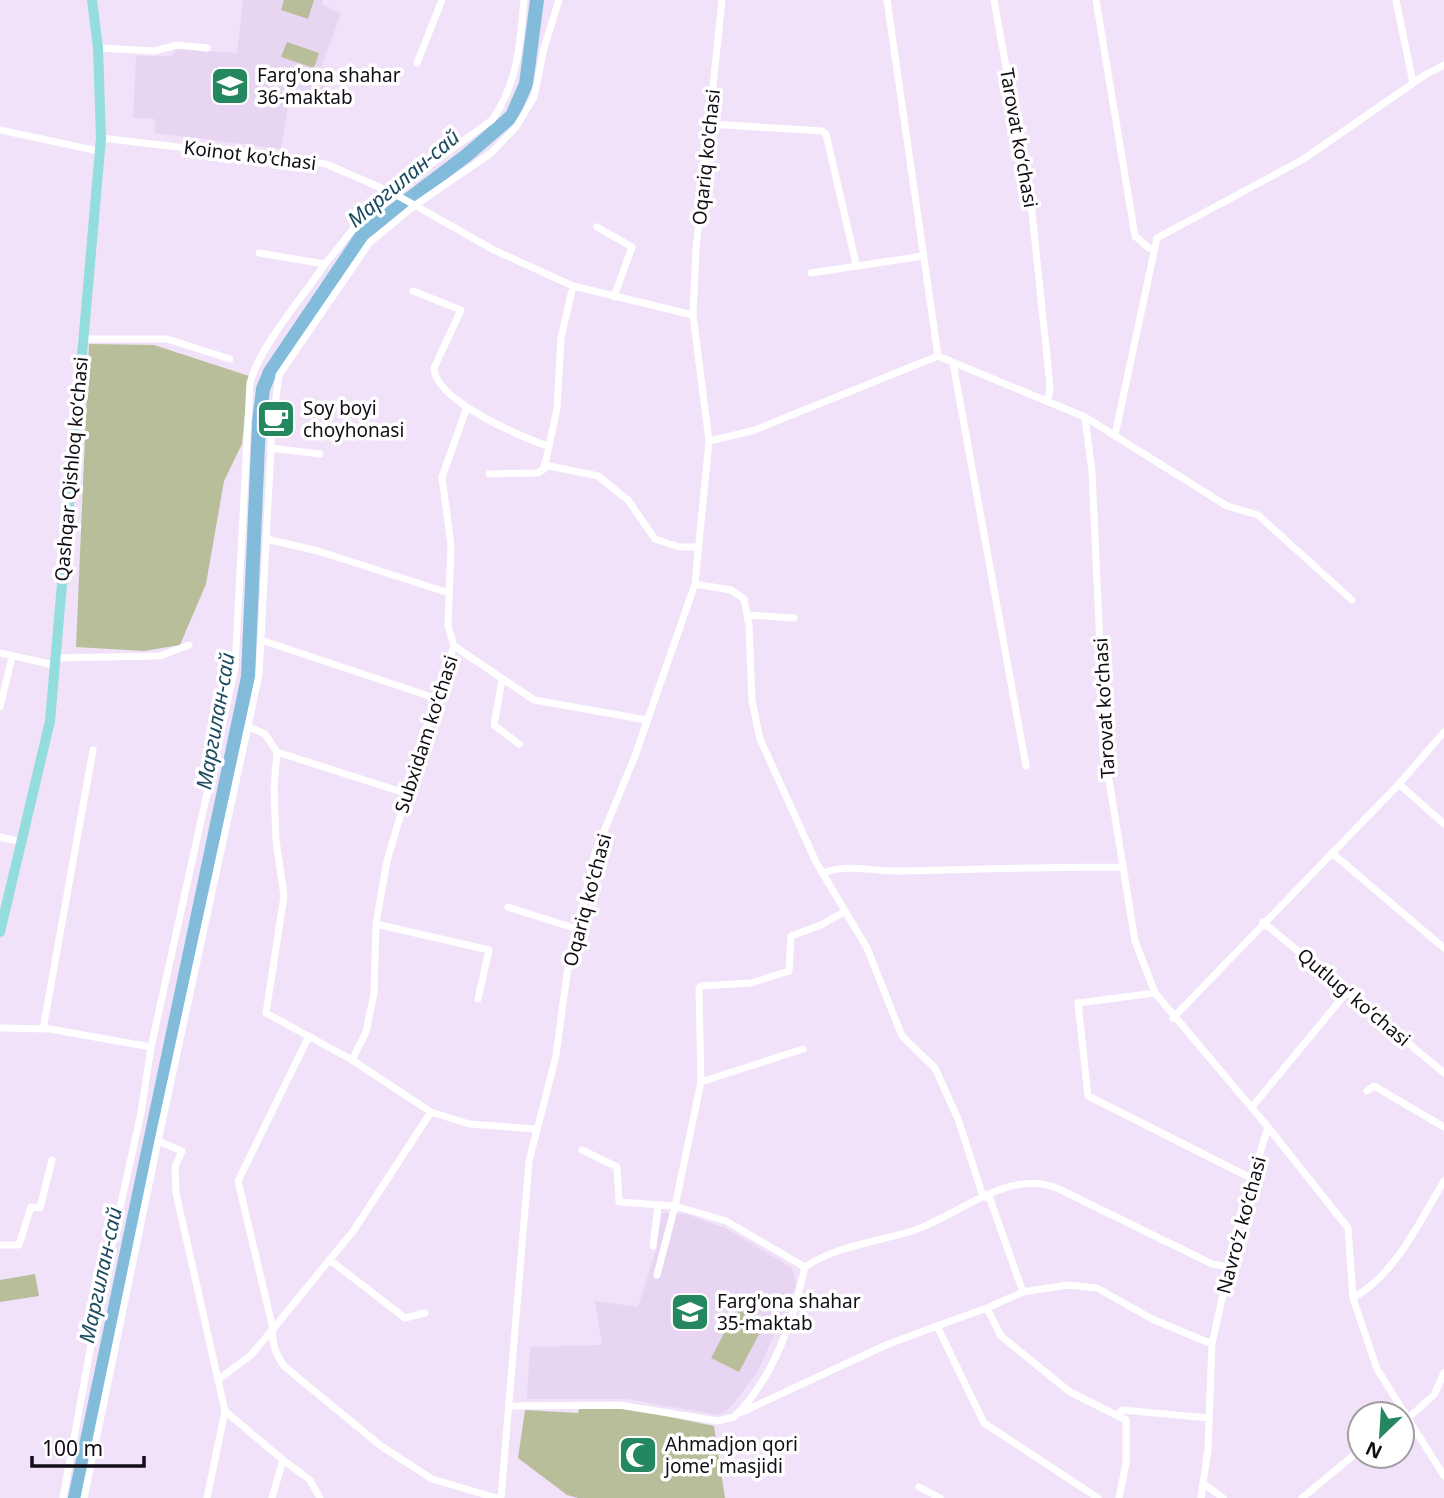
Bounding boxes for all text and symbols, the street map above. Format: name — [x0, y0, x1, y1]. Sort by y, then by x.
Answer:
place label: Farg'ona shahar 36-maktab — [257, 62, 401, 110]
school or university icon: Farg'ona shahar 36-maktab — [209, 65, 251, 107]
street label: Tarovat koʻchasi — [994, 66, 1044, 210]
street label: Oqariq ko'chasi — [686, 88, 726, 226]
water label: Маргилан-сай — [341, 123, 465, 233]
street label: Koinot ko'chasi — [182, 134, 318, 176]
street label: Qashqar Qishloq koʻchasi — [48, 356, 94, 582]
place label: Soy boyi choyhonasi — [303, 395, 404, 443]
cafe icon: Soy boyi choyhonasi — [255, 398, 297, 440]
street label: Tarovat koʻchasi — [1087, 637, 1121, 779]
water label: Маргилан-сай — [189, 650, 241, 792]
street label: Subxidam koʻchasi — [388, 652, 464, 816]
street label: Oqariq ko'chasi — [557, 831, 617, 969]
street label: Qutlugʻ koʻchasi — [1292, 942, 1416, 1052]
street label: Navroʻz koʻchasi — [1210, 1153, 1272, 1297]
water label: Маргилан-сай — [72, 1204, 128, 1346]
place label: Farg'ona shahar 35-maktab — [717, 1288, 861, 1336]
school or university icon: Farg'ona shahar 35-maktab — [669, 1291, 711, 1333]
north arrow — [1346, 1400, 1416, 1470]
scale bar — [32, 1424, 144, 1468]
place label: Ahmadjon qori jome' masjidi — [663, 1431, 798, 1479]
text: 100 m — [42, 1434, 103, 1462]
mosque icon: Ahmadjon qori jome' masjidi — [617, 1434, 659, 1476]
text: N — [1361, 1435, 1386, 1465]

